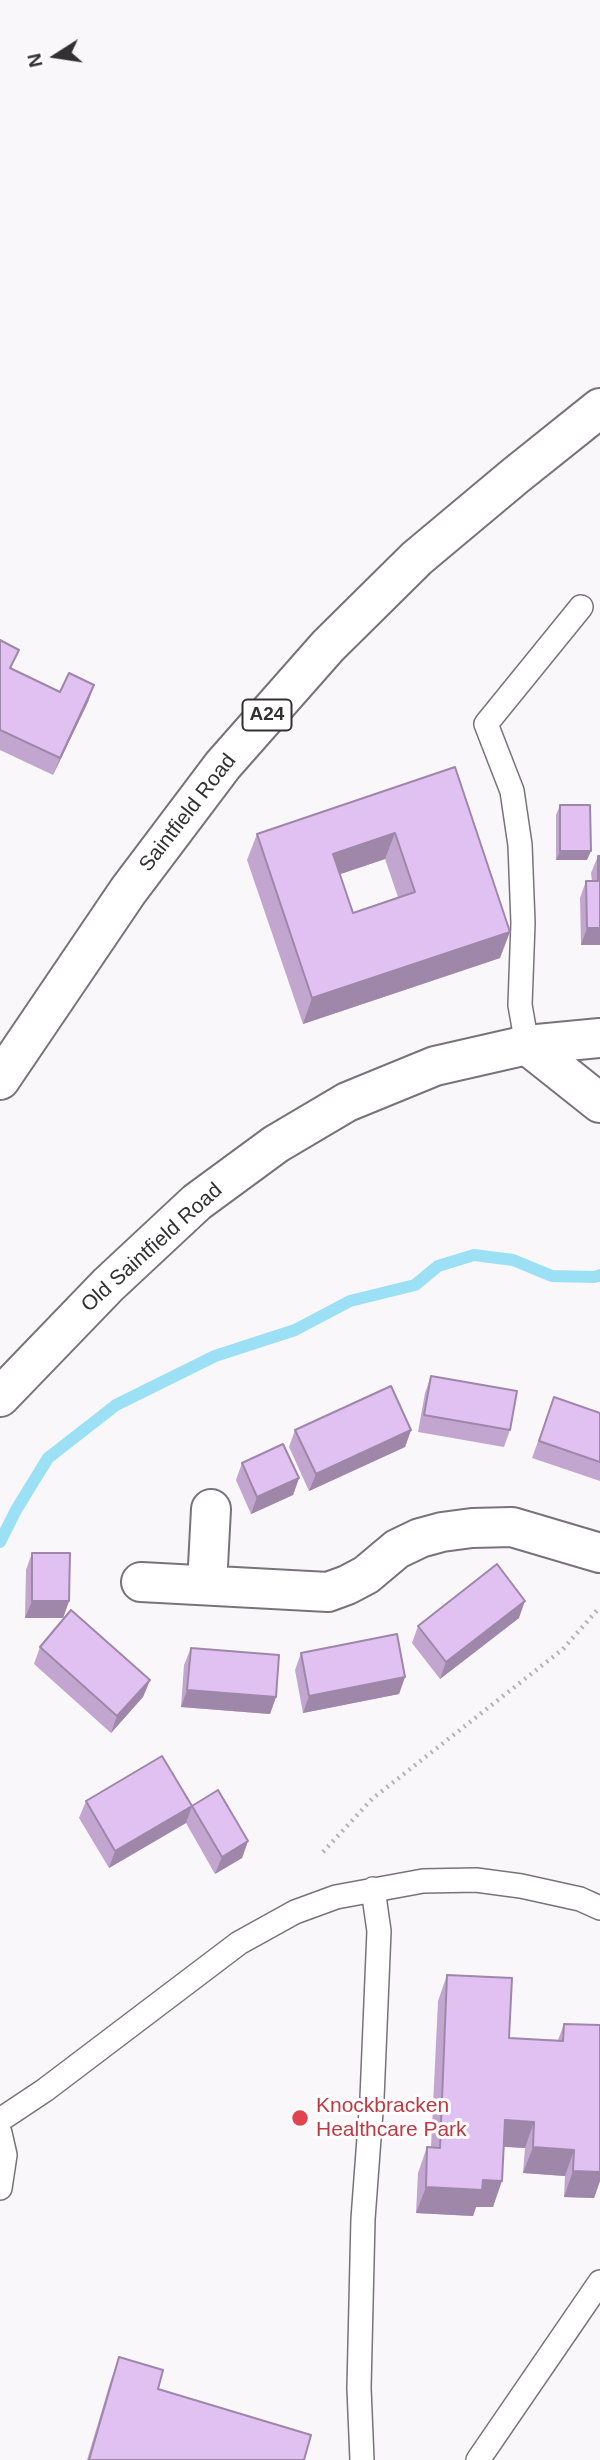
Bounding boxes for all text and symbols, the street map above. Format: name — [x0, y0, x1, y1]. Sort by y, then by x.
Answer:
north arrow — [21, 21, 91, 91]
text: N — [23, 52, 47, 69]
road number: A24 — [243, 700, 292, 730]
street label: Saintfield Road — [134, 749, 242, 877]
street label: Old Saintfield Road — [76, 1178, 228, 1318]
place label: Knockbracken Healthcare Park — [316, 2093, 467, 2143]
marker: Knockbracken Healthcare Park — [290, 2108, 310, 2128]

